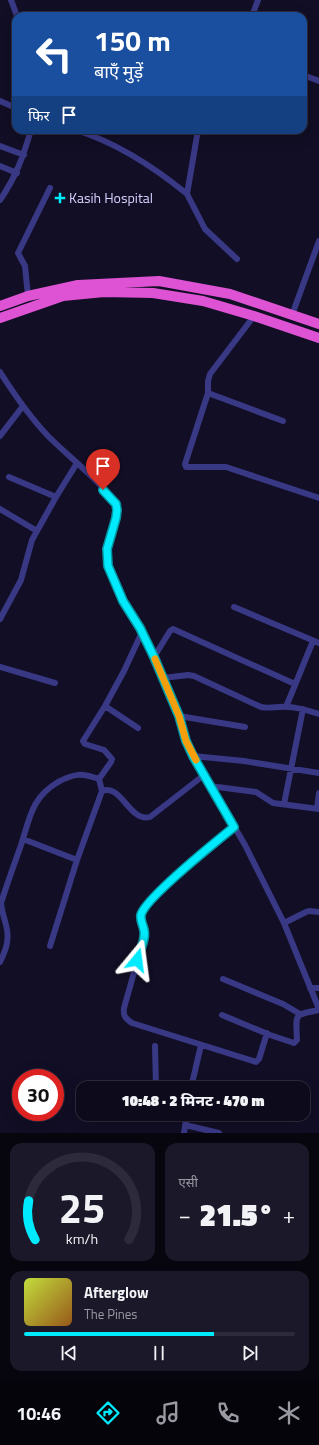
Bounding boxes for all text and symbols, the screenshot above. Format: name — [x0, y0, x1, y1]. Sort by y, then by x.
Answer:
text: 150 m — [94, 19, 171, 62]
icon: left — [28, 28, 80, 80]
text: बाएँ मुड़ें — [94, 58, 143, 85]
text: फिर — [28, 104, 50, 127]
icon: arrive — [58, 104, 80, 126]
place label: Kasih Hospital — [69, 187, 153, 208]
marker: Kasih Hospital — [54, 192, 66, 204]
pin — [86, 449, 120, 490]
icon: arrive — [92, 455, 114, 477]
position arrow — [116, 939, 158, 981]
speed limit sign: 30 — [12, 1069, 64, 1121]
text: 10:48 · 2 मिनट · 470 m — [122, 1089, 264, 1112]
text: एसी — [179, 1172, 198, 1192]
text: 25 — [59, 1176, 106, 1239]
text: 21.5° — [200, 1192, 274, 1238]
text: − — [179, 1198, 191, 1232]
text: + — [283, 1198, 295, 1232]
text: km/h — [66, 1228, 98, 1250]
text: Afterglow — [84, 1281, 149, 1304]
text: The Pines — [84, 1304, 137, 1324]
icon: previous — [58, 1342, 80, 1364]
icon: pause — [148, 1342, 170, 1364]
icon: next — [239, 1342, 261, 1364]
icon: directions — [94, 1399, 122, 1427]
icon: music — [154, 1399, 182, 1427]
icon: phone — [214, 1399, 242, 1427]
icon: climate — [275, 1399, 303, 1427]
text: 10:46 — [16, 1400, 61, 1427]

